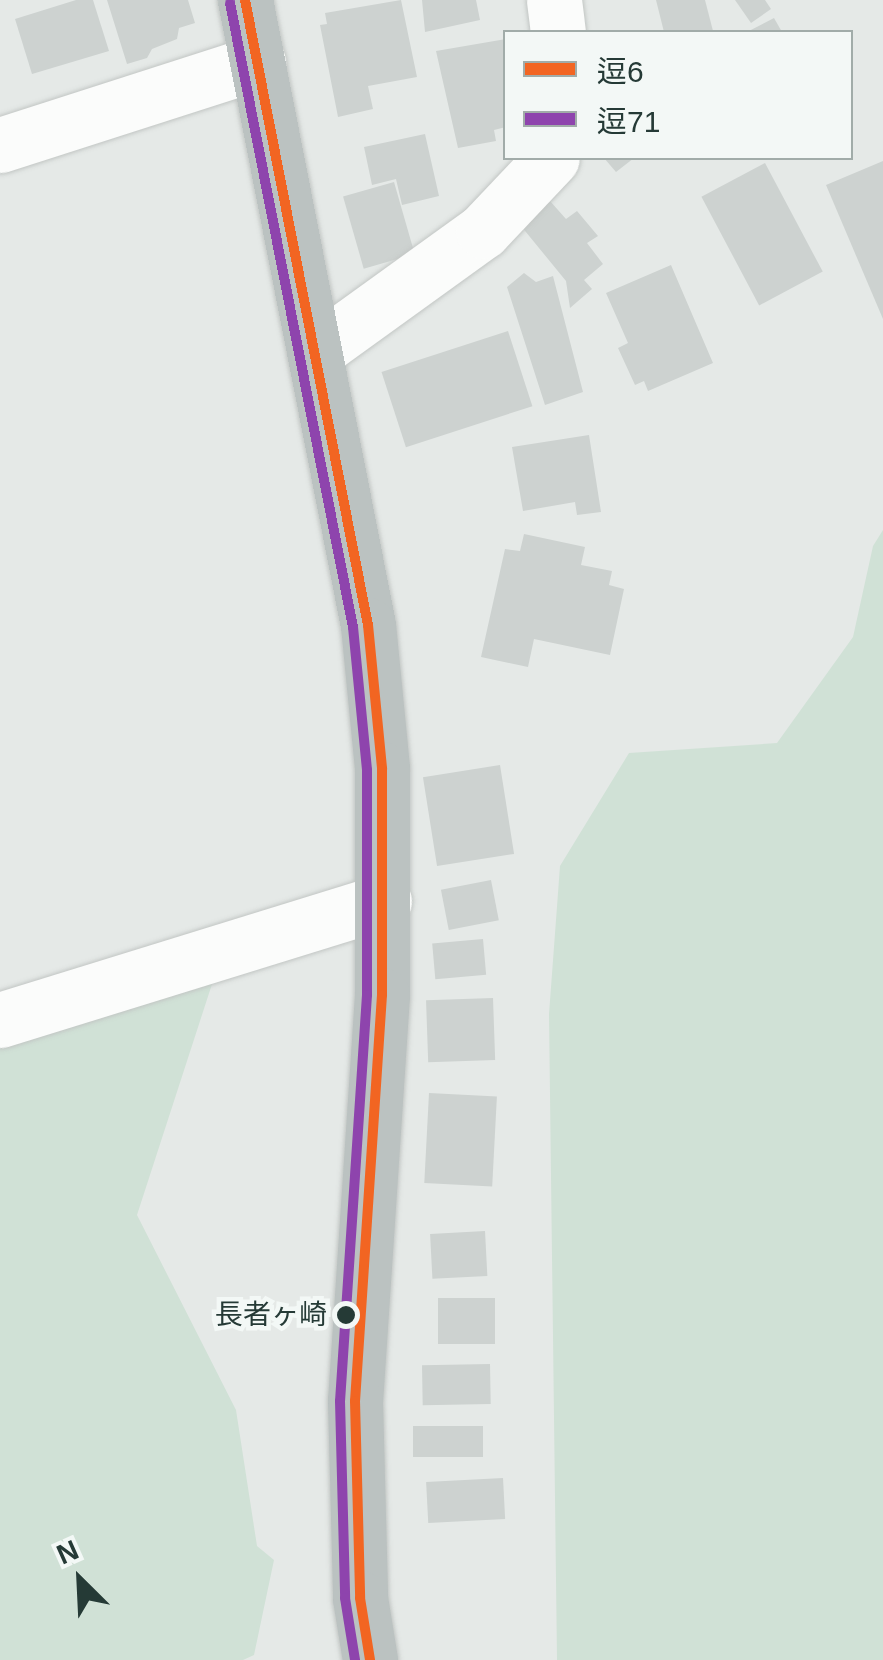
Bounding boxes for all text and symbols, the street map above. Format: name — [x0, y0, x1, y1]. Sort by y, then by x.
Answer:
legend — [503, 30, 853, 160]
text: 逗6 — [597, 55, 644, 88]
text: 逗71 — [597, 105, 660, 138]
place label: 長者ヶ崎 — [215, 1298, 327, 1332]
marker: 長者ヶ崎 — [336, 1305, 356, 1325]
north arrow — [30, 1530, 130, 1630]
text: N — [52, 1534, 83, 1570]

